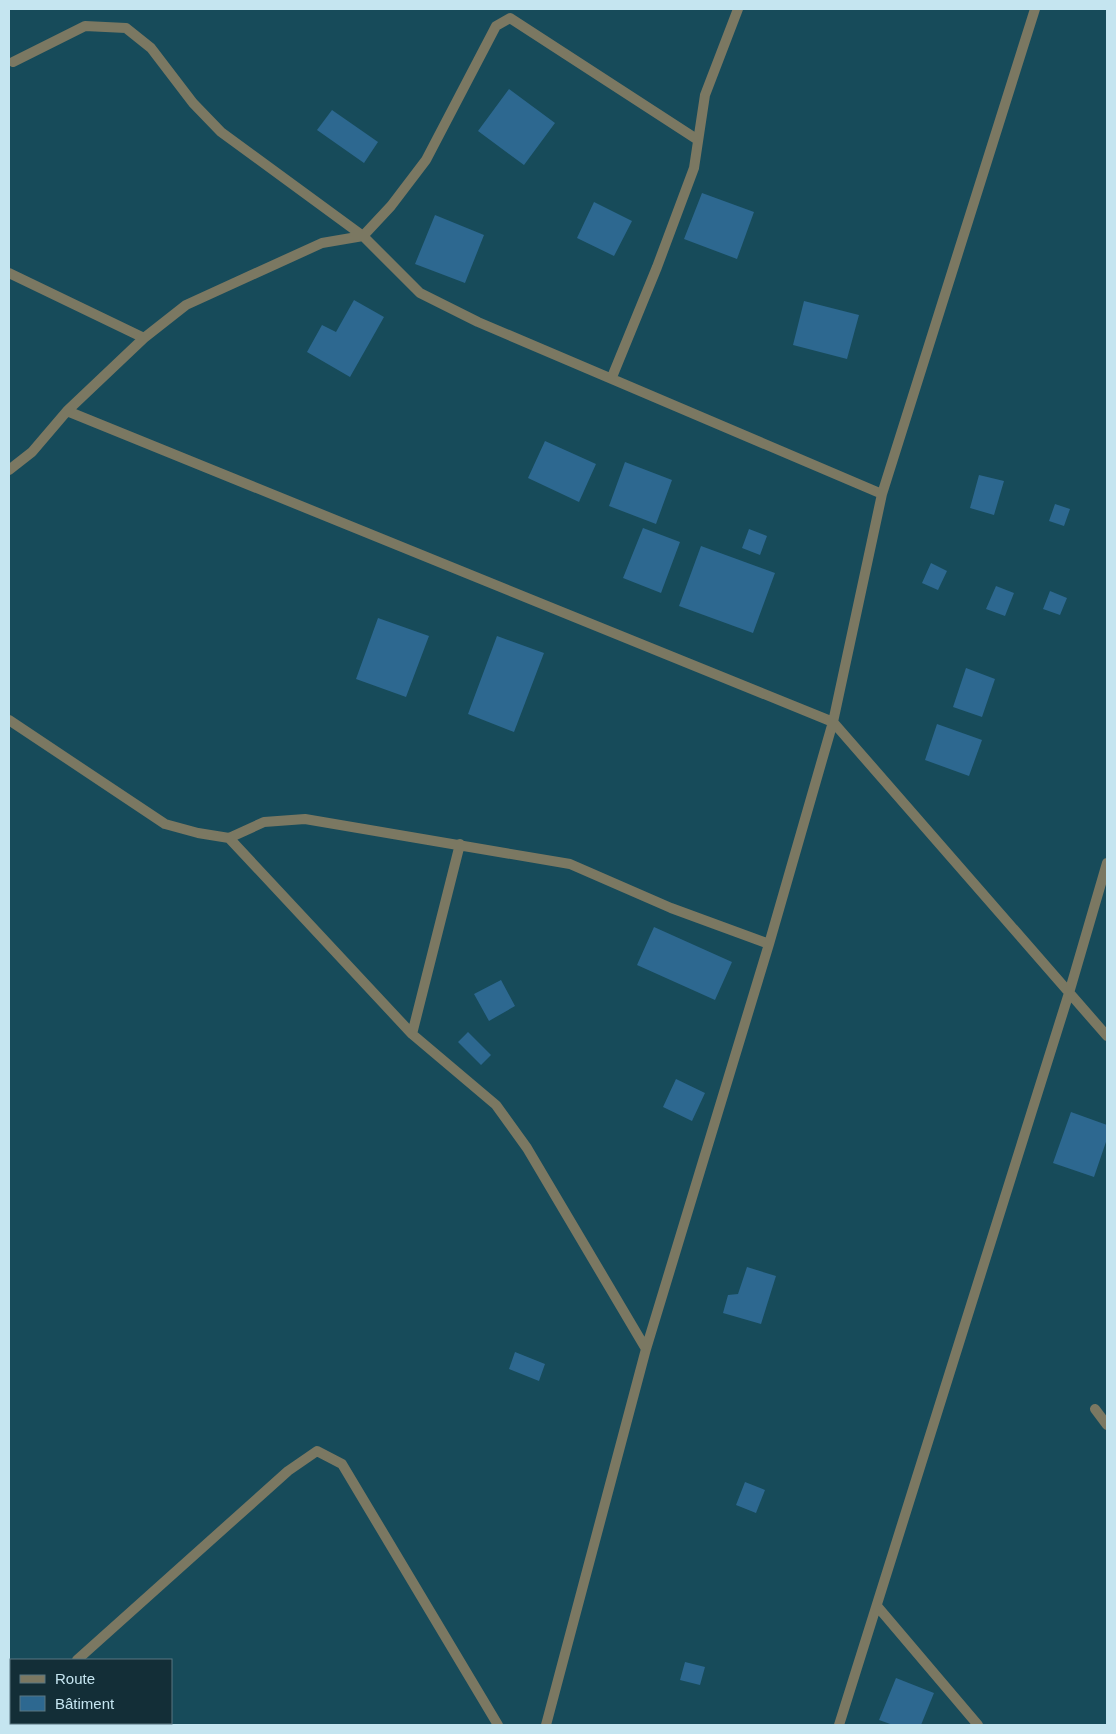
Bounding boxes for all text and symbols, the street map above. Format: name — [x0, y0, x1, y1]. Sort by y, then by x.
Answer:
legend — [10, 1659, 172, 1724]
text: Route — [55, 1670, 95, 1687]
text: Bâtiment — [55, 1695, 115, 1712]

